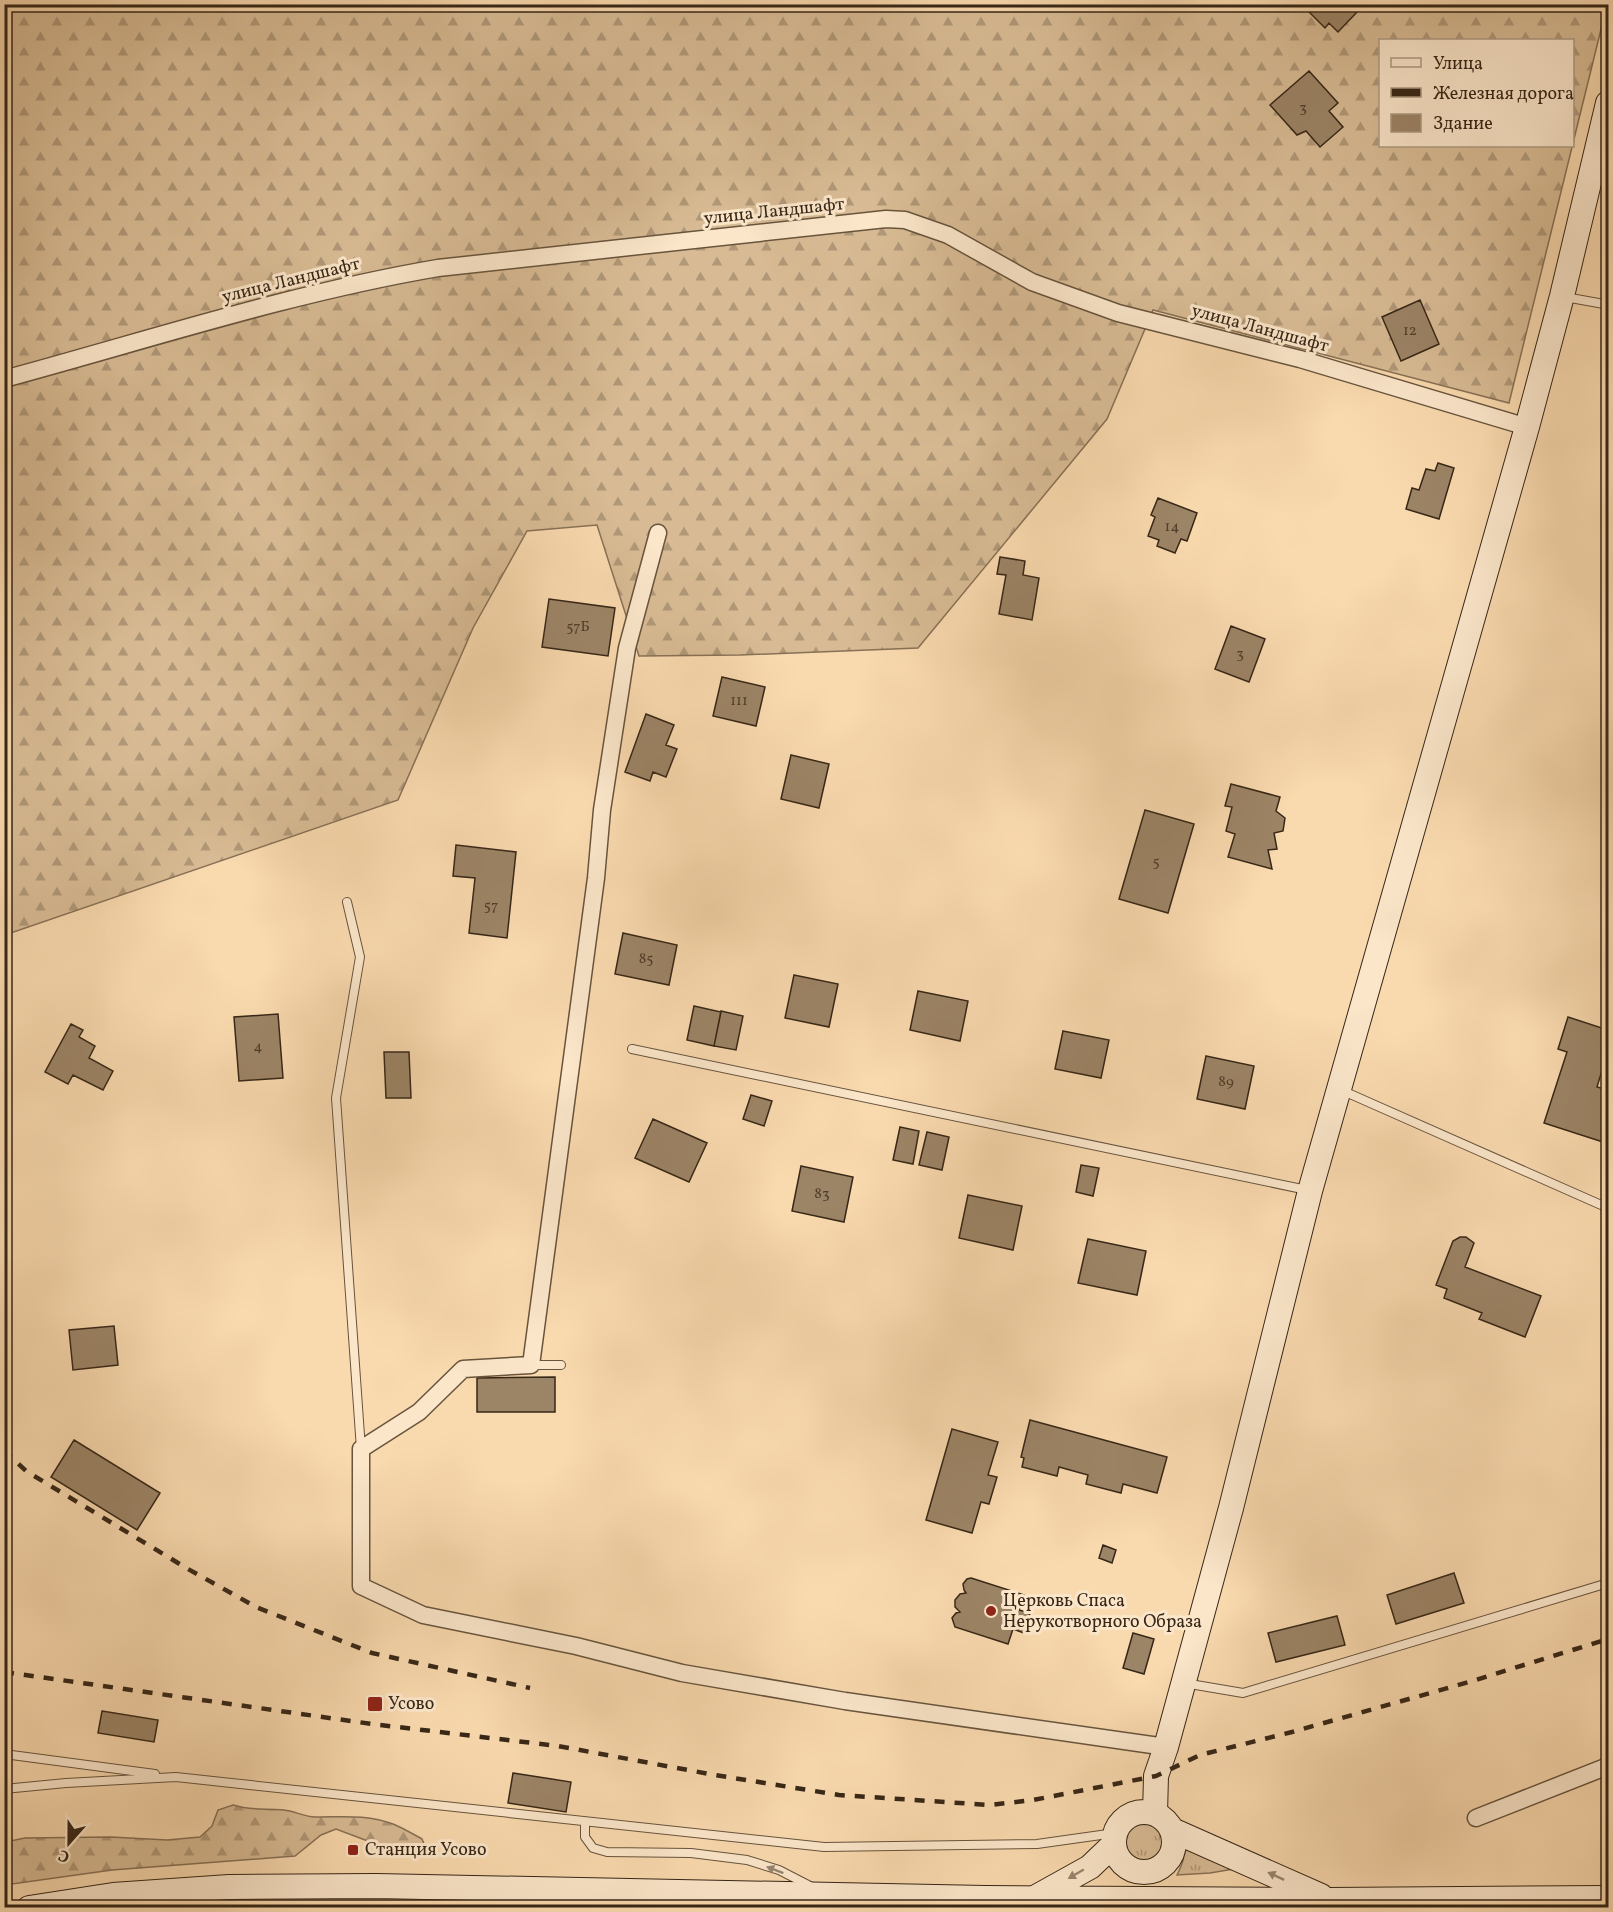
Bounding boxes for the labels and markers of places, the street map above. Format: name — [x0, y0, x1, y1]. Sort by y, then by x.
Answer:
place label: Церковь Спаса Нерукотворного Образа — [1003, 1589, 1202, 1635]
marker: Церковь Спаса Нерукотворного Образа — [984, 1604, 998, 1618]
place label: Усово — [388, 1692, 434, 1717]
marker: Усово — [366, 1695, 384, 1713]
place label: Станция Усово — [365, 1838, 486, 1863]
marker: Станция Усово — [346, 1843, 360, 1857]

